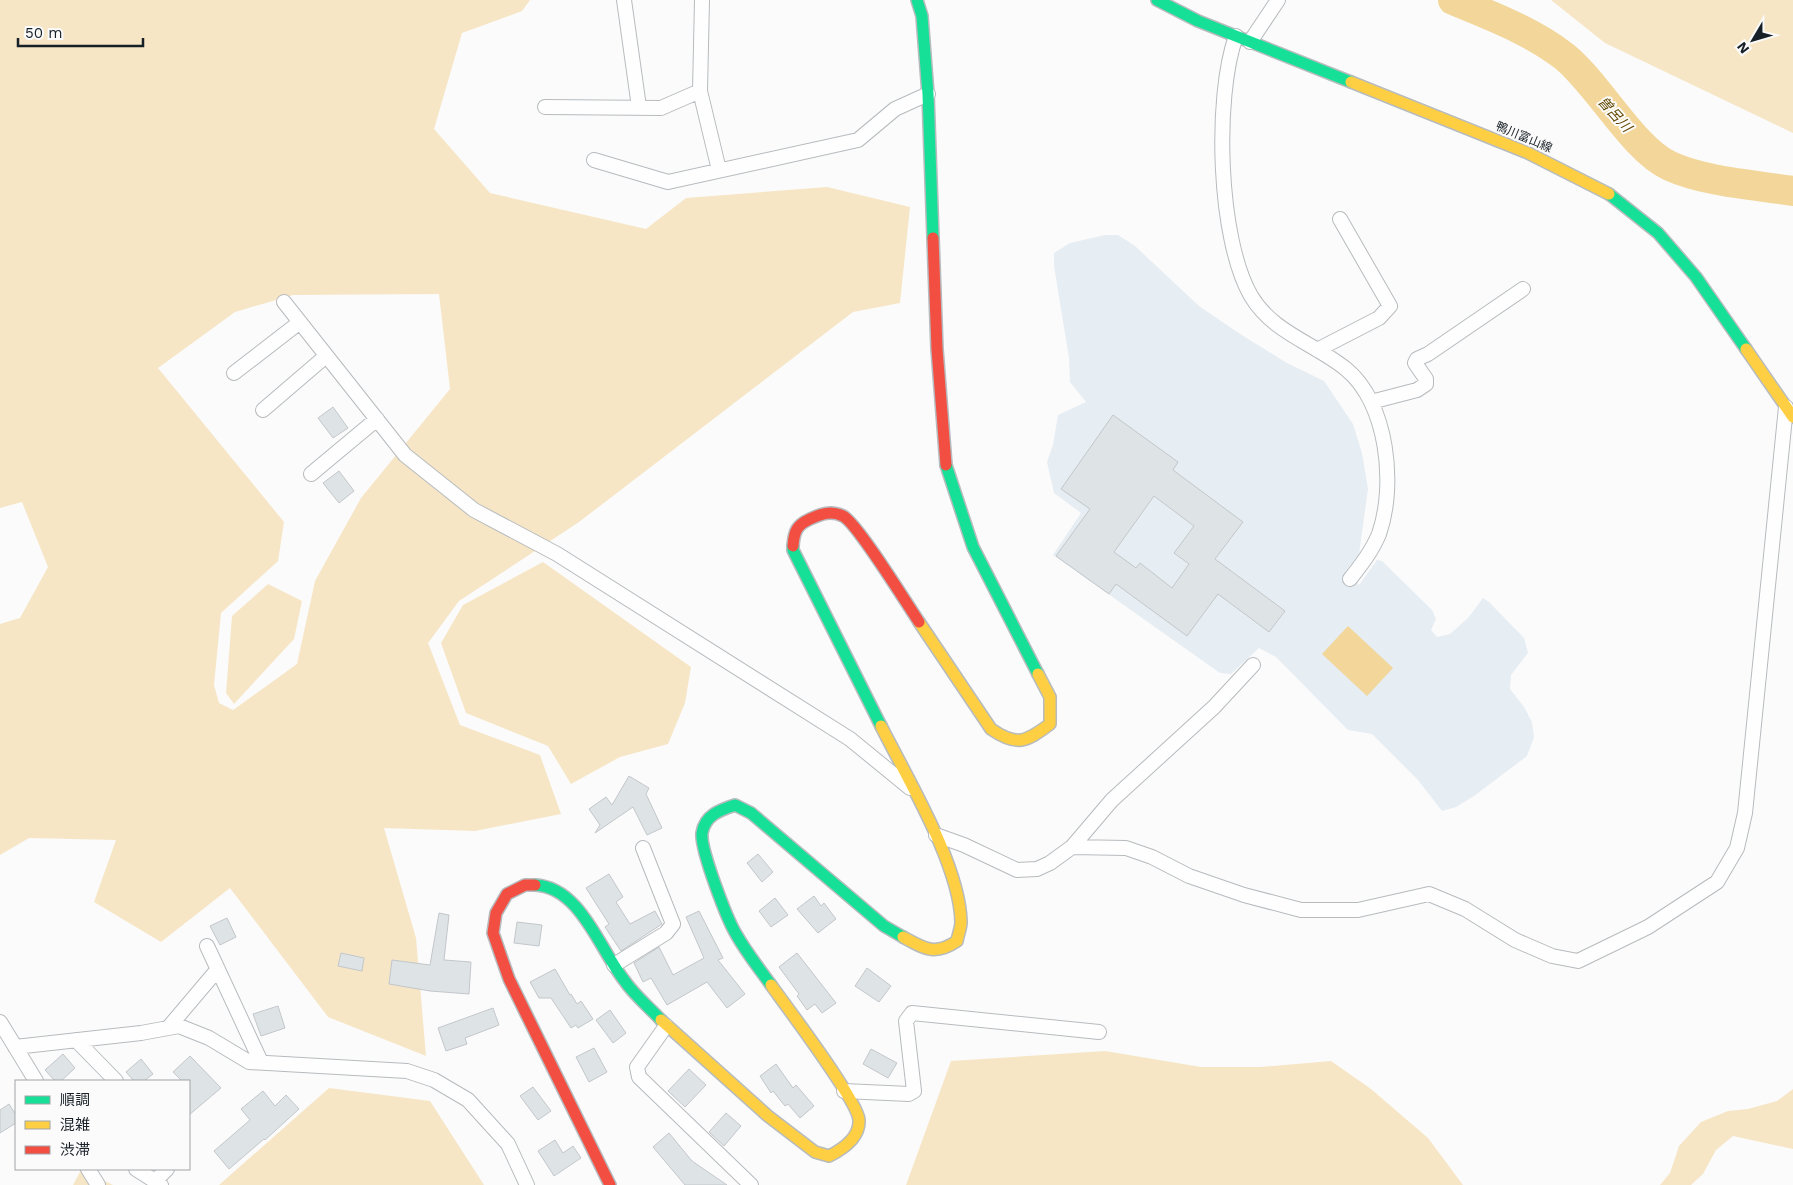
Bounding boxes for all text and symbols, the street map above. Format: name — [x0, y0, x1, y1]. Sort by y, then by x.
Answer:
scale bar — [18, 15, 142, 47]
north arrow — [1728, 15, 1778, 65]
text: 50 m — [25, 24, 62, 42]
text: N — [1733, 39, 1752, 57]
water label: 曽呂川 — [1595, 93, 1636, 136]
street label: 鴨川富山線 — [1494, 119, 1554, 155]
legend — [15, 1080, 190, 1170]
text: 順調 — [60, 1091, 90, 1109]
text: 混雑 — [60, 1116, 90, 1134]
text: 渋滞 — [60, 1141, 90, 1159]

